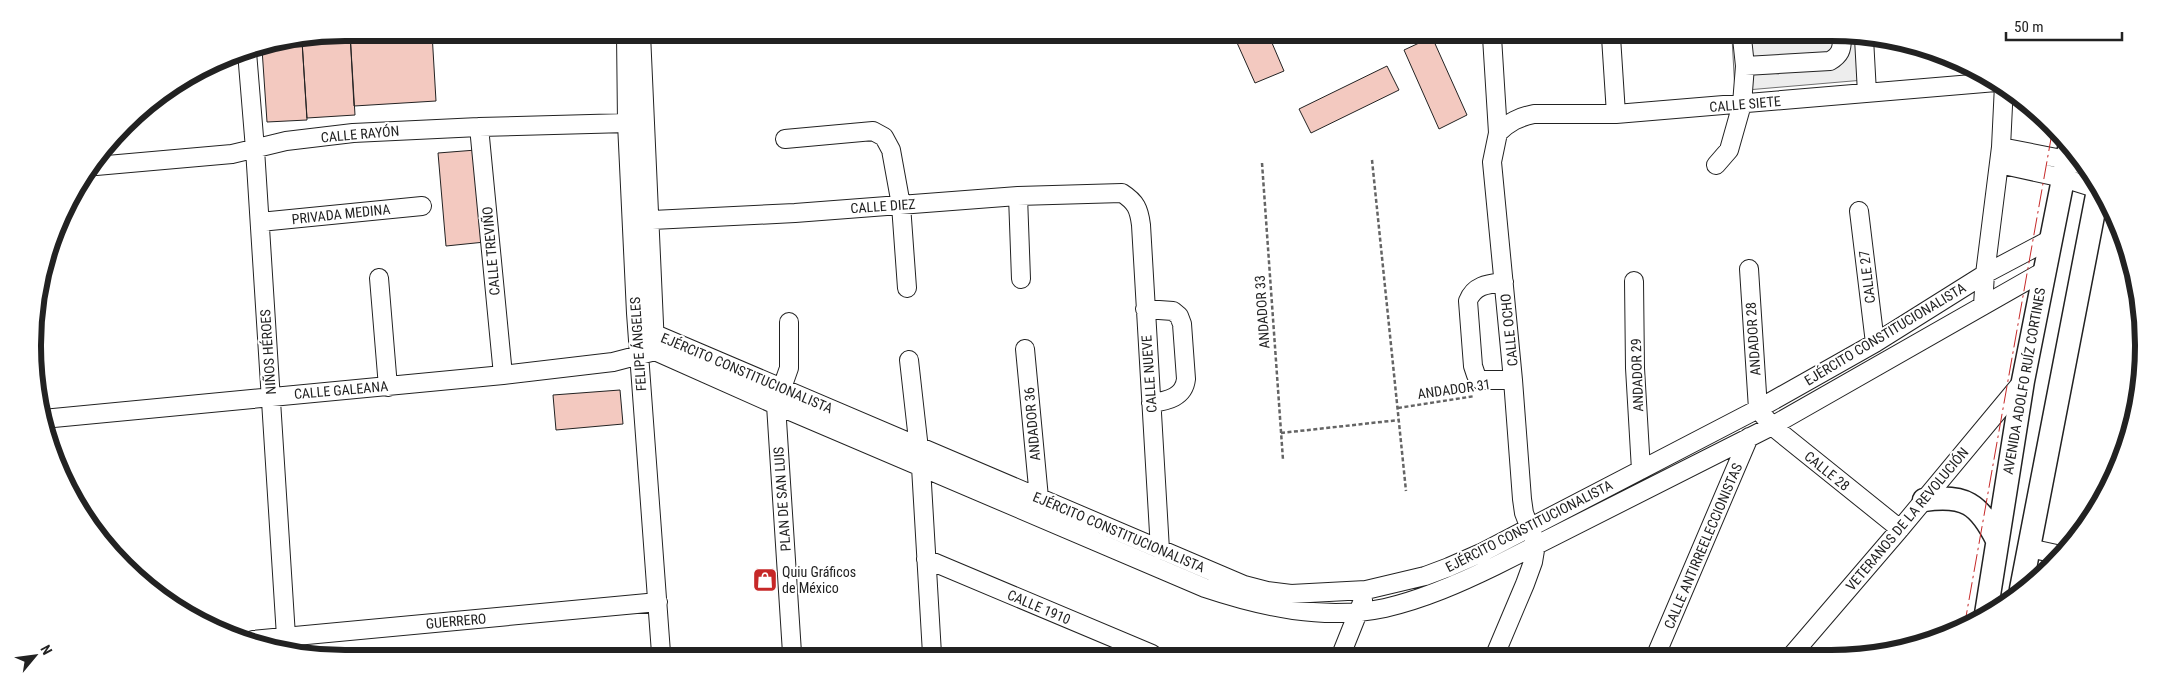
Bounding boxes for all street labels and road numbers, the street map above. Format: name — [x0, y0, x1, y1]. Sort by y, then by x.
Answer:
street label: CALLE SIETE — [1709, 93, 1781, 115]
street label: CALLE RAYÓN — [320, 122, 400, 145]
street label: CALLE DIEZ — [850, 196, 916, 216]
street label: PRIVADA MEDINA — [291, 201, 391, 227]
street label: CALLE TREVIÑO — [478, 206, 503, 296]
street label: CALLE 27 — [1856, 249, 1878, 304]
street label: ANDADOR 33 — [1251, 275, 1273, 349]
street label: EJÉRCITO CONSTITUCIONALISTA — [1801, 279, 1968, 389]
street label: AVENIDA ADOLFO RUÍZ CORTINES — [1999, 286, 2048, 476]
street label: CALLE OCHO — [1497, 293, 1521, 367]
street label: FELIPE ÁNGELES — [626, 296, 649, 392]
street label: ANDADOR 28 — [1742, 302, 1764, 376]
street label: NIÑOS HÉROES — [256, 309, 279, 395]
street label: EJÉRCITO CONSTITUCIONALISTA — [659, 329, 836, 417]
street label: CALLE NUEVE — [1138, 335, 1160, 413]
street label: ANDADOR 29 — [1628, 338, 1646, 412]
street label: ANDADOR 31 — [1416, 376, 1492, 402]
street label: CALLE GALEANA — [293, 378, 389, 402]
street label: ANDADOR 36 — [1021, 387, 1043, 461]
street label: VETERANOS DE LA REVOLUCIÓN — [1842, 444, 1972, 594]
street label: PLAN DE SAN LUIS — [770, 446, 794, 552]
street label: CALLE 28 — [1801, 448, 1853, 494]
street label: CALLE ANTIRREELECCIONISTAS — [1661, 461, 1745, 631]
street label: EJÉRCITO CONSTITUCIONALISTA — [1442, 476, 1615, 575]
street label: EJÉRCITO CONSTITUCIONALISTA — [1031, 488, 1208, 576]
street label: CALLE 1910 — [1005, 587, 1073, 628]
street label: GUERRERO — [425, 610, 487, 632]

